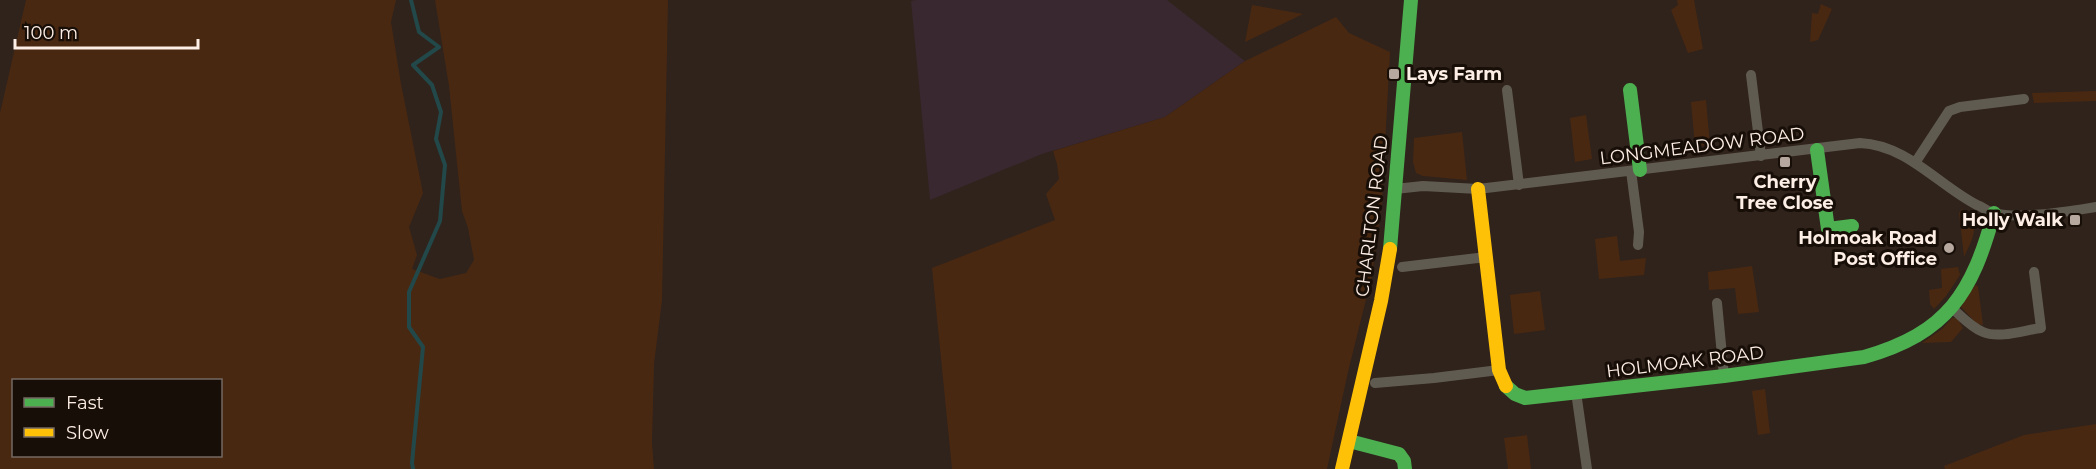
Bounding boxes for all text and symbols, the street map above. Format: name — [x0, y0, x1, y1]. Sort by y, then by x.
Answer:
scale bar — [15, 12, 198, 50]
text: 100 m — [24, 22, 78, 44]
place label: Lays Farm — [1406, 63, 1502, 85]
marker: Lays Farm — [1387, 67, 1401, 81]
street label: LONGMEADOW ROAD — [1598, 123, 1806, 169]
street label: CHARLTON ROAD — [1351, 134, 1393, 298]
marker: Cherry Tree Close — [1778, 155, 1792, 169]
place label: Cherry Tree Close — [1736, 171, 1834, 214]
place label: Holly Walk — [1962, 209, 2063, 231]
marker: Holly Walk — [2068, 213, 2082, 227]
place label: Holmoak Road Post Office — [1798, 227, 1937, 270]
marker: Holmoak Road Post Office — [1942, 241, 1956, 255]
street label: HOLMOAK ROAD — [1605, 341, 1765, 383]
legend — [12, 379, 222, 457]
text: Fast — [66, 392, 104, 414]
text: Slow — [66, 422, 109, 444]

